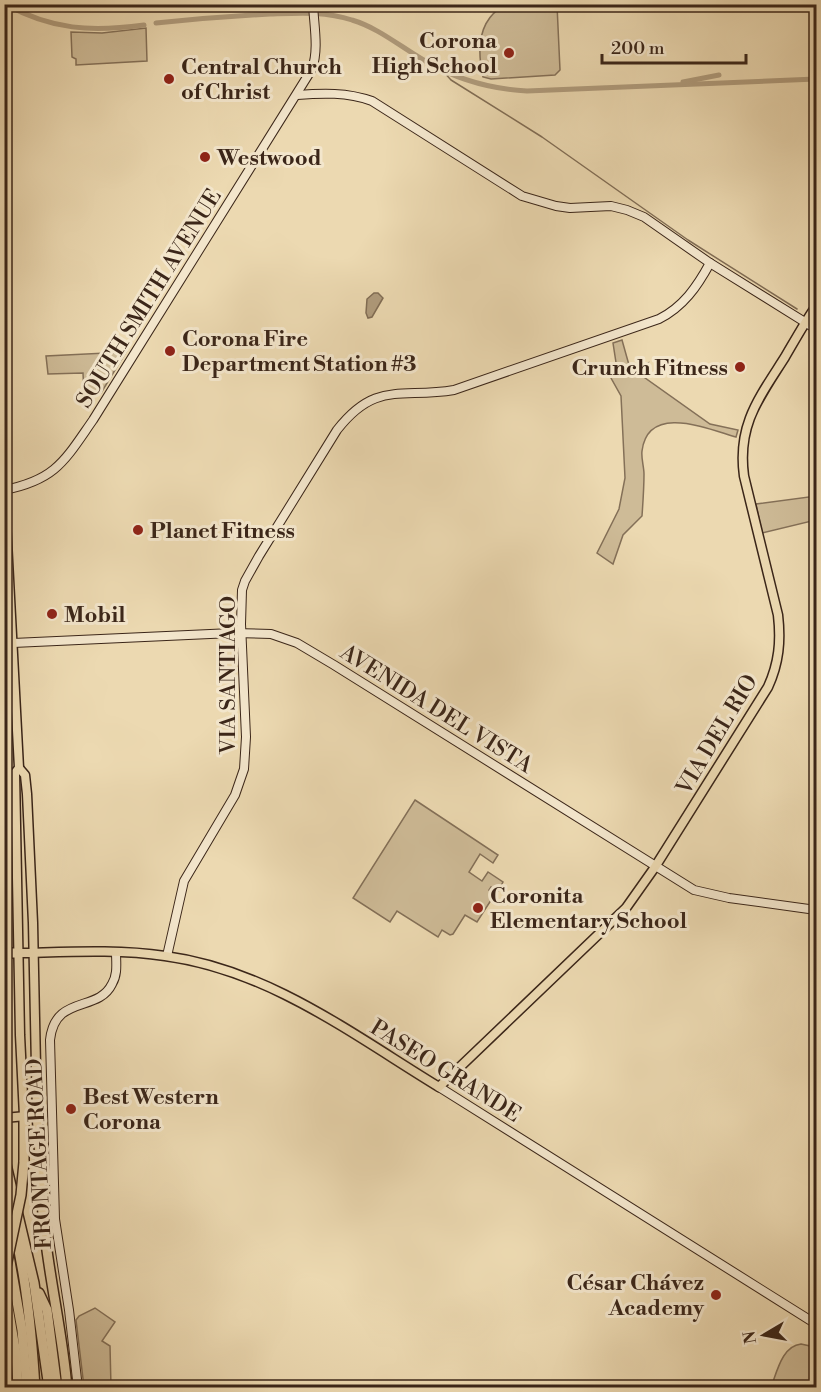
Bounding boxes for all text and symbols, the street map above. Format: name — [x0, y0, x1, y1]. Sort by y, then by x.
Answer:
scale bar — [602, 27, 746, 65]
place label: Corona High School — [372, 28, 498, 80]
text: 200 m — [611, 37, 665, 60]
marker: Corona High School — [502, 46, 516, 60]
place label: Central Church of Christ — [181, 54, 342, 106]
marker: Central Church of Christ — [162, 72, 176, 86]
place label: Westwood — [216, 145, 322, 172]
marker: Westwood — [198, 150, 212, 164]
street label: SOUTH SMITH AVENUE — [71, 184, 228, 413]
place label: Corona Fire Department Station #3 — [182, 326, 416, 378]
marker: Corona Fire Department Station #3 — [163, 344, 177, 358]
place label: Crunch Fitness — [571, 355, 728, 382]
marker: Crunch Fitness — [733, 360, 747, 374]
place label: Planet Fitness — [150, 518, 295, 545]
marker: Planet Fitness — [131, 523, 145, 537]
street label: VIA SANTIAGO — [215, 596, 242, 755]
place label: Mobil — [64, 602, 125, 629]
marker: Mobil — [45, 607, 59, 621]
street label: AVENIDA DEL VISTA — [334, 639, 538, 780]
street label: VIA DEL RIO — [670, 670, 764, 801]
place label: Coronita Elementary School — [490, 883, 687, 935]
marker: Coronita Elementary School — [471, 901, 485, 915]
street label: PASEO GRANDE — [365, 1014, 525, 1128]
street label: FRONTAGE ROAD — [21, 1058, 58, 1250]
place label: Best Western Corona — [83, 1084, 219, 1136]
marker: Best Western Corona — [64, 1102, 78, 1116]
place label: César Chávez Academy — [567, 1270, 705, 1322]
marker: César Chávez Academy — [709, 1288, 723, 1302]
north arrow — [734, 1305, 794, 1365]
text: N — [739, 1329, 761, 1345]

